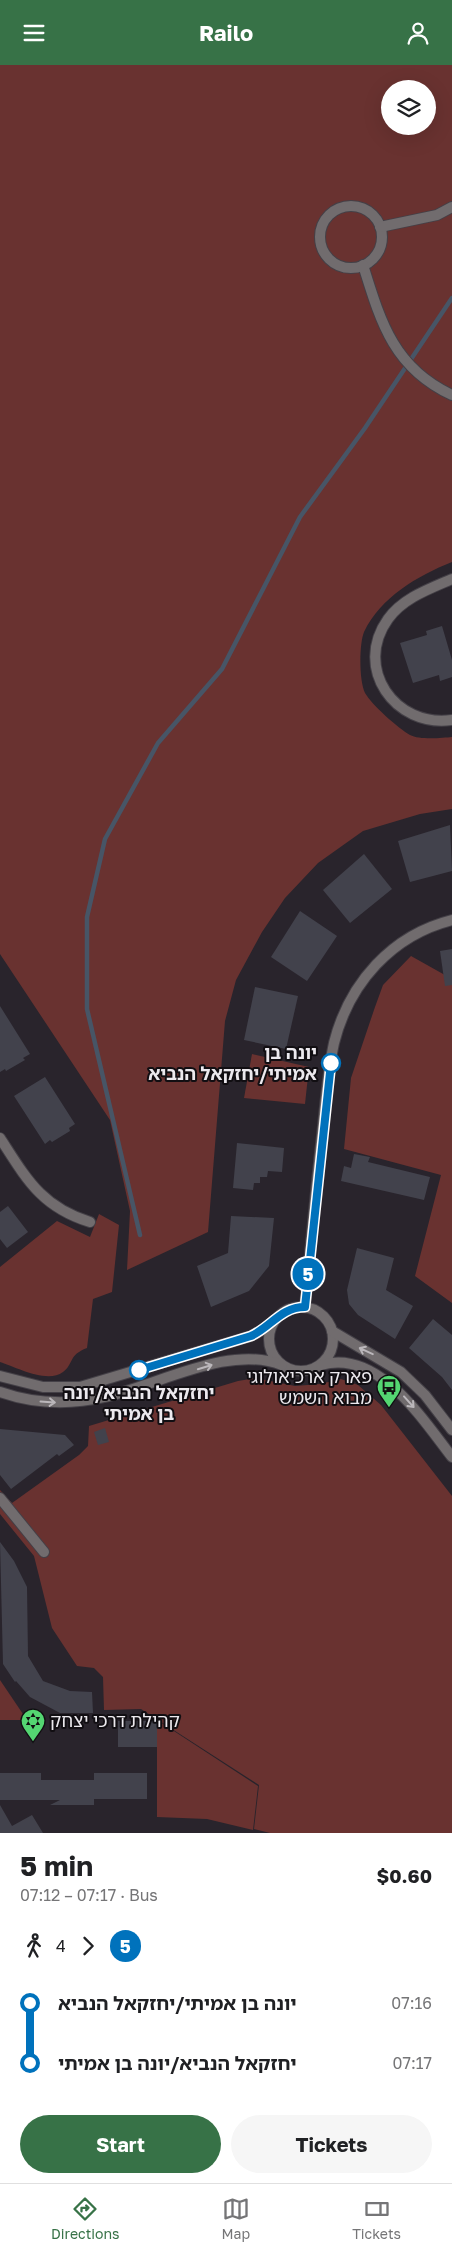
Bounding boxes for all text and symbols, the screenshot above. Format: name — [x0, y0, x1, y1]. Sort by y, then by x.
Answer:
icon: menu — [20, 19, 48, 47]
text: Railo — [199, 19, 253, 46]
icon: person — [404, 19, 432, 47]
map controls — [381, 80, 436, 135]
button: layers — [381, 80, 436, 135]
place label: יונה בן אמיתי/יחזקאל הנביא — [148, 1041, 317, 1084]
marker: יונה בן אמיתי/יחזקאל הנביא — [321, 1053, 341, 1073]
line badge: 5 — [292, 1258, 324, 1290]
text: 5 — [303, 1263, 313, 1285]
one-way arrow — [359, 1345, 374, 1355]
marker: יחזקאל הנביא/יונה בן אמיתי — [129, 1360, 149, 1380]
one-way arrow — [197, 1361, 213, 1371]
place label: פארק ארכיאולוגי מבוא השמש — [247, 1365, 372, 1408]
bus stop icon: פארק ארכיאולוגי מבוא השמש — [376, 1374, 402, 1408]
place label: יחזקאל הנביא/יונה בן אמיתי — [64, 1381, 214, 1424]
one-way arrow — [403, 1396, 415, 1409]
one-way arrow — [39, 1397, 55, 1406]
synagogue icon: קהילת דרכי יצחק — [20, 1708, 46, 1742]
place label: קהילת דרכי יצחק — [50, 1709, 180, 1731]
text: 5 min — [20, 1849, 93, 1882]
text: $0.60 — [376, 1864, 432, 1887]
text: 07:12 – 07:17 · Bus — [20, 1885, 158, 1905]
icon: walk — [20, 1932, 48, 1960]
icon: forward — [74, 1932, 102, 1960]
text: 5 — [120, 1935, 131, 1957]
text: 4 — [56, 1936, 66, 1956]
text: יונה בן אמיתי/יחזקאל הנביא — [58, 1991, 297, 2014]
text: 07:16 — [391, 1993, 432, 2013]
text: יחזקאל הנביא/יונה בן אמיתי — [58, 2051, 297, 2074]
text: 07:17 — [393, 2053, 432, 2073]
button: Start — [20, 2115, 221, 2173]
button: Tickets — [231, 2115, 432, 2173]
tab: Directions — [51, 2195, 119, 2242]
tab: Map — [222, 2195, 250, 2242]
tab: Tickets — [352, 2195, 401, 2242]

